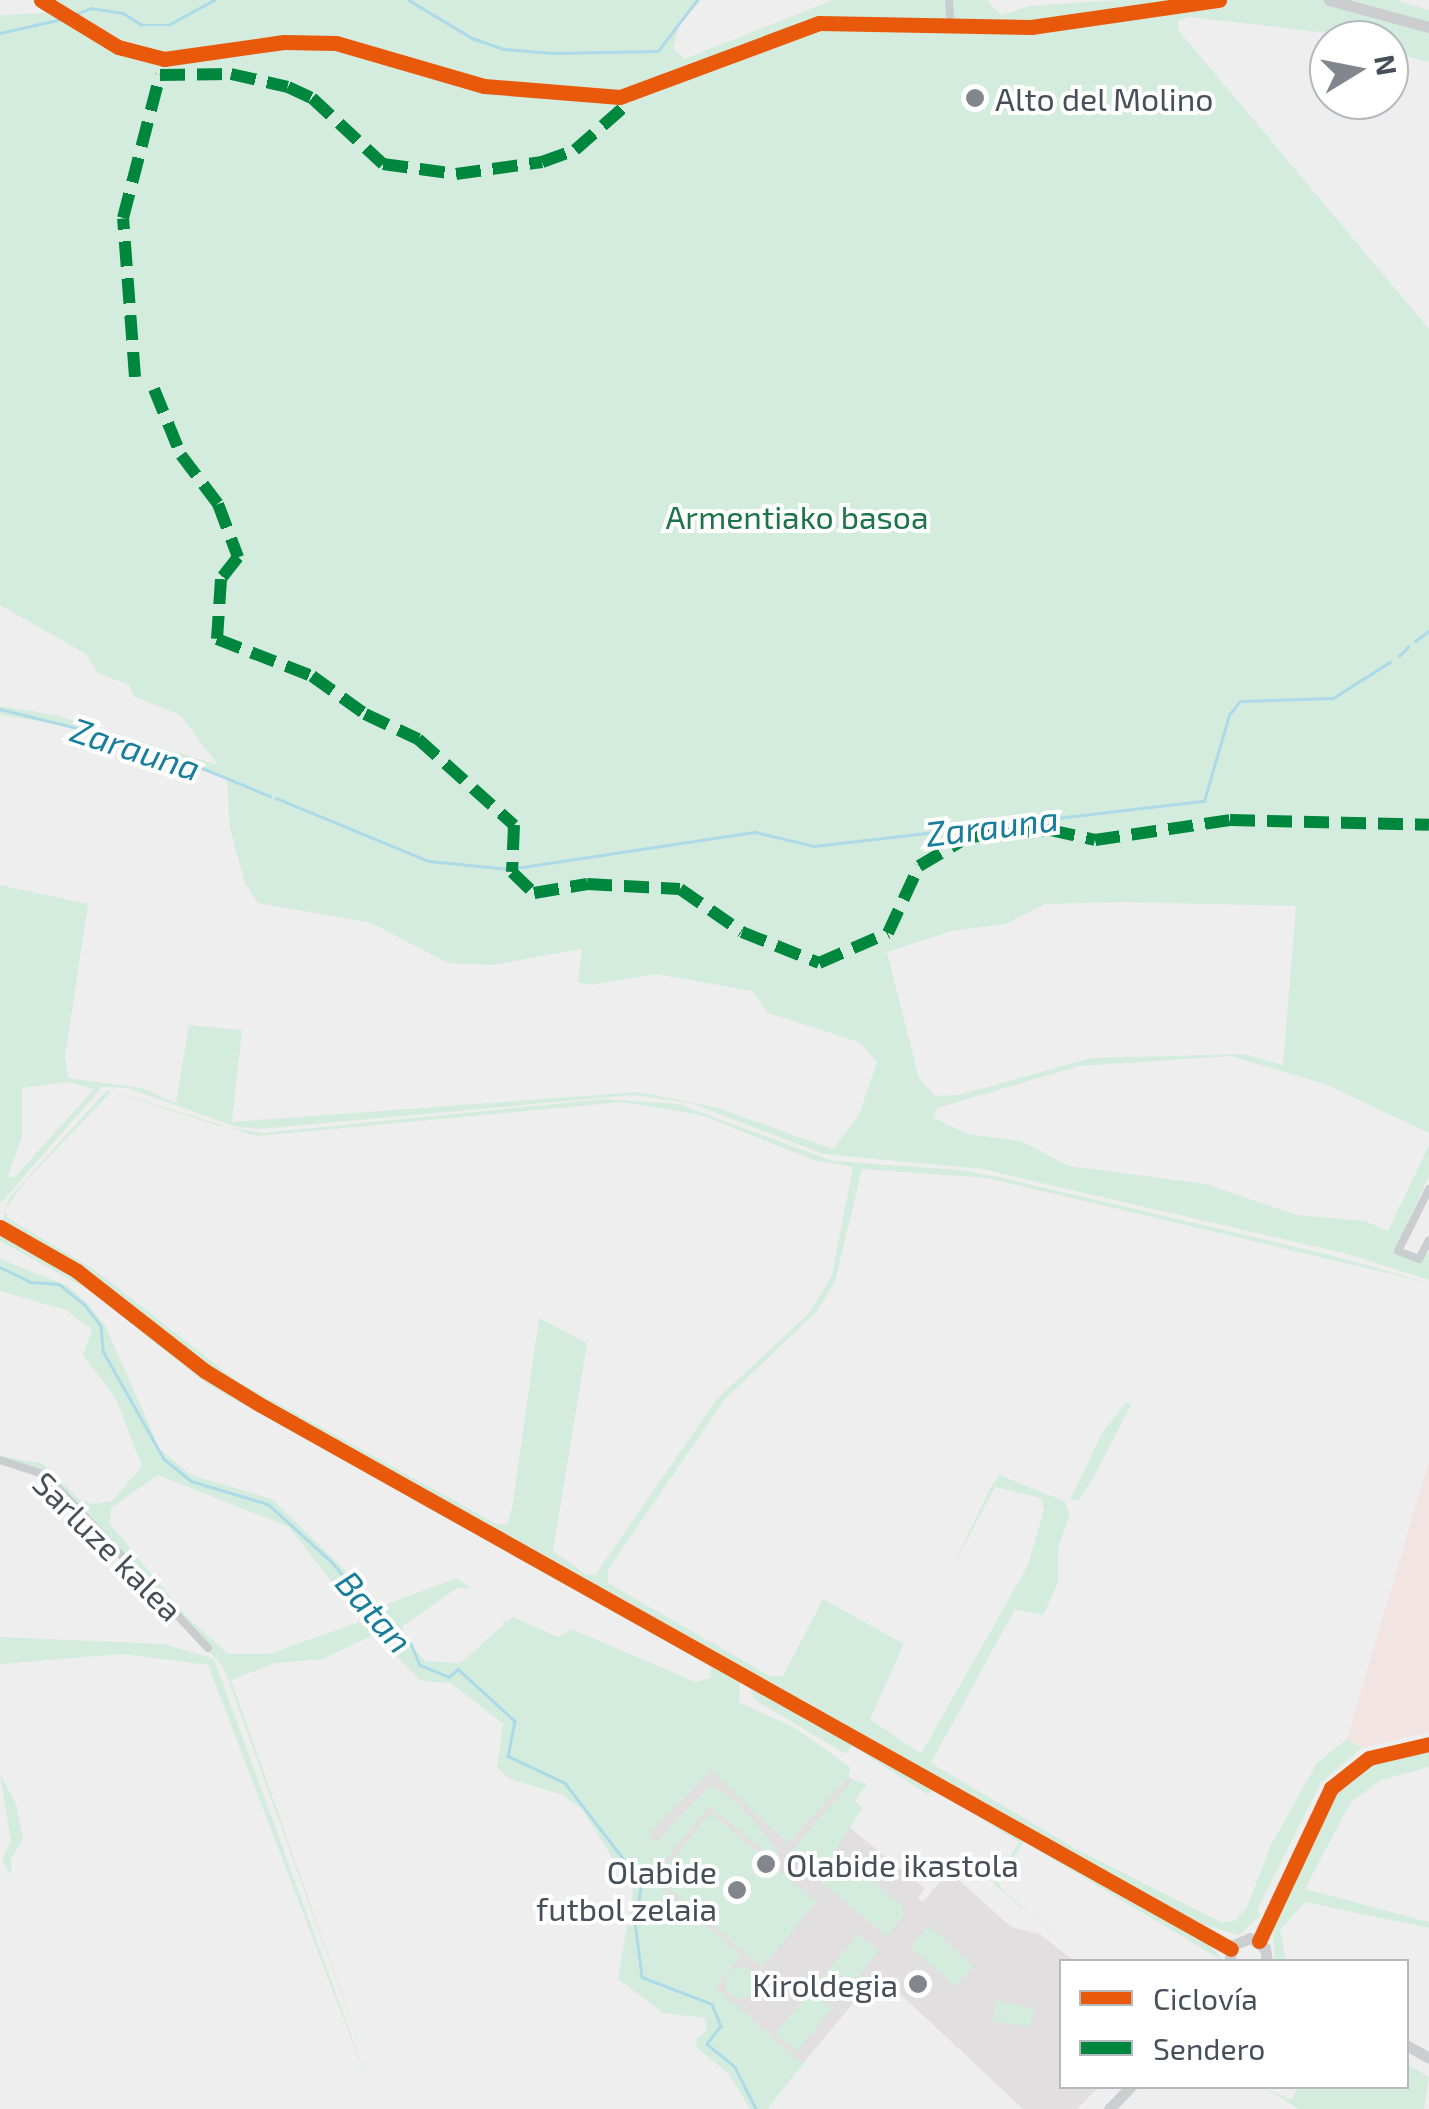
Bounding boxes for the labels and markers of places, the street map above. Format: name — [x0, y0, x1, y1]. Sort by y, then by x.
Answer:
place label: Alto del Molino — [995, 79, 1214, 117]
marker: Alto del Molino — [964, 87, 986, 109]
place label: Olabide ikastola — [786, 1845, 1019, 1883]
place label: Olabide futbol zelaia — [535, 1853, 717, 1928]
marker: Olabide ikastola — [755, 1853, 777, 1875]
marker: Olabide futbol zelaia — [726, 1879, 748, 1901]
place label: Kiroldegia — [752, 1965, 898, 2003]
marker: Kiroldegia — [907, 1973, 929, 1995]

